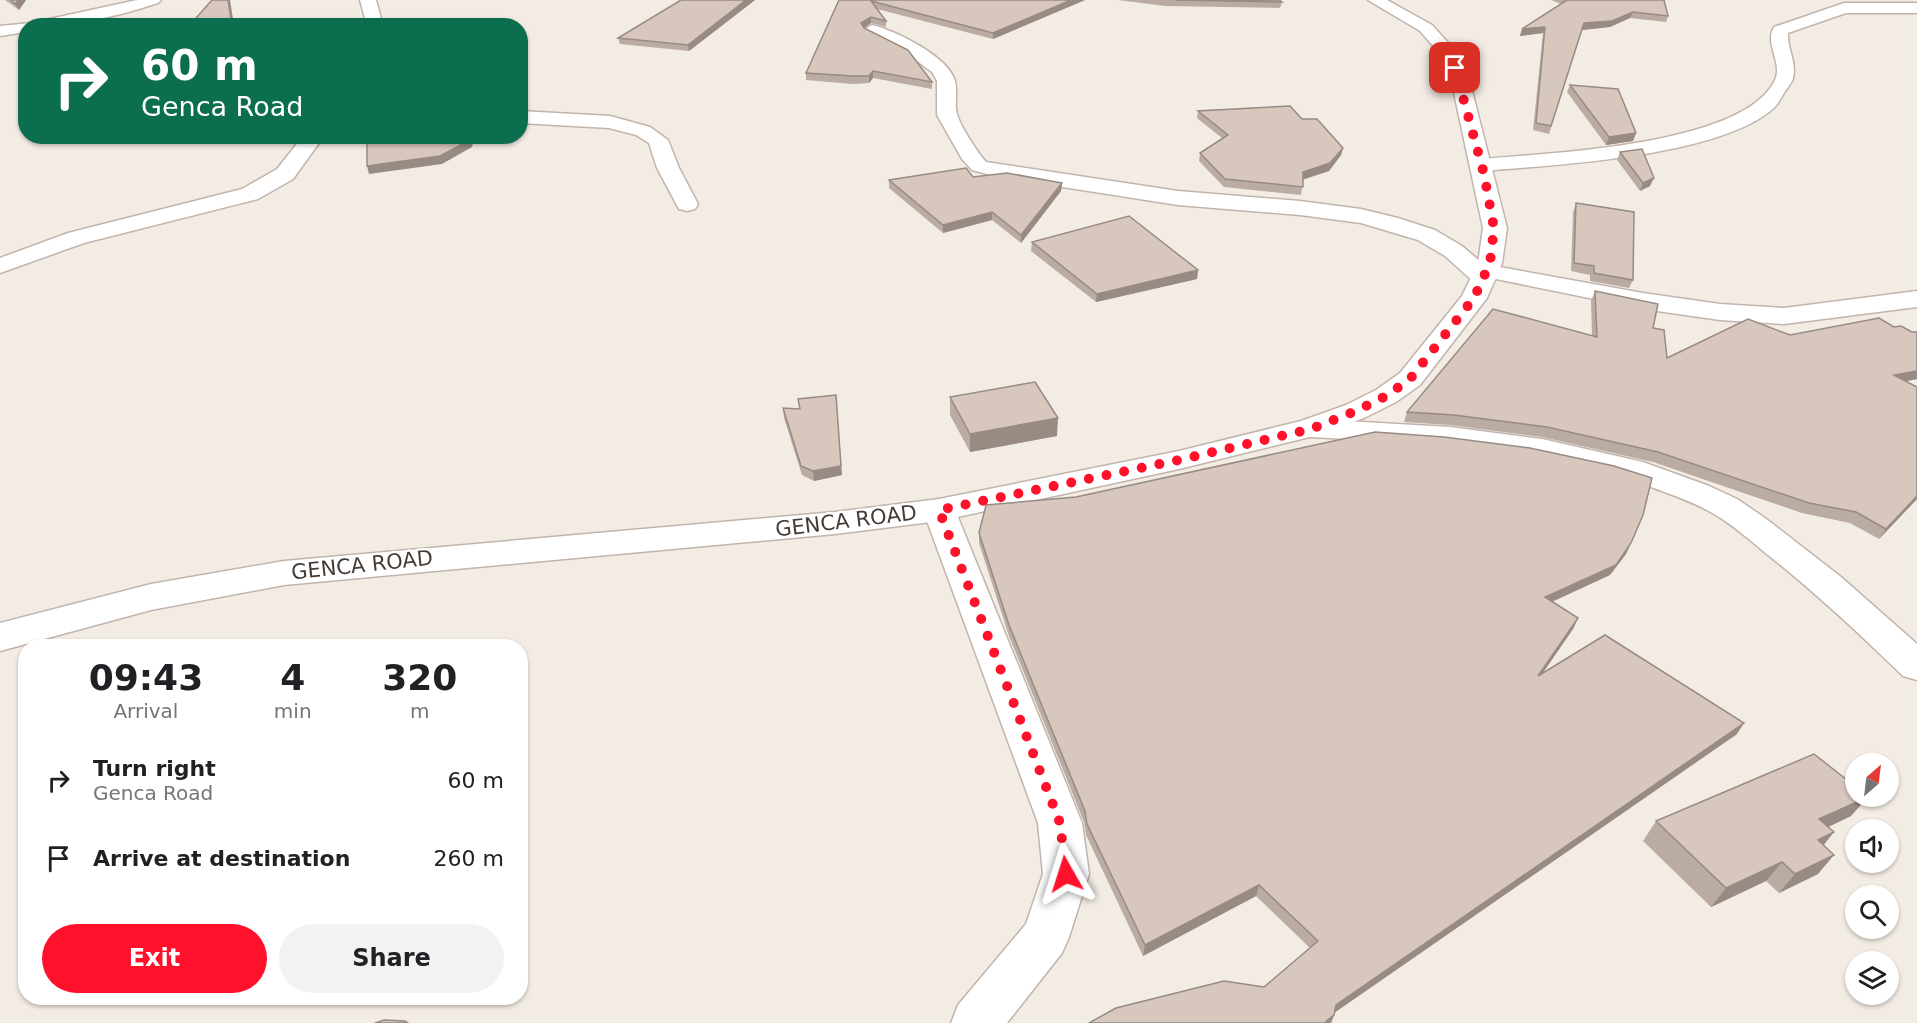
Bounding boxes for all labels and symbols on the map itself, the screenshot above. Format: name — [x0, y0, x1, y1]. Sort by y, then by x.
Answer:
pin — [1429, 42, 1480, 93]
street label: GENCA ROAD — [774, 500, 918, 542]
street label: GENCA ROAD — [290, 546, 434, 584]
north arrow — [1845, 753, 1899, 807]
position arrow — [1034, 842, 1098, 906]

